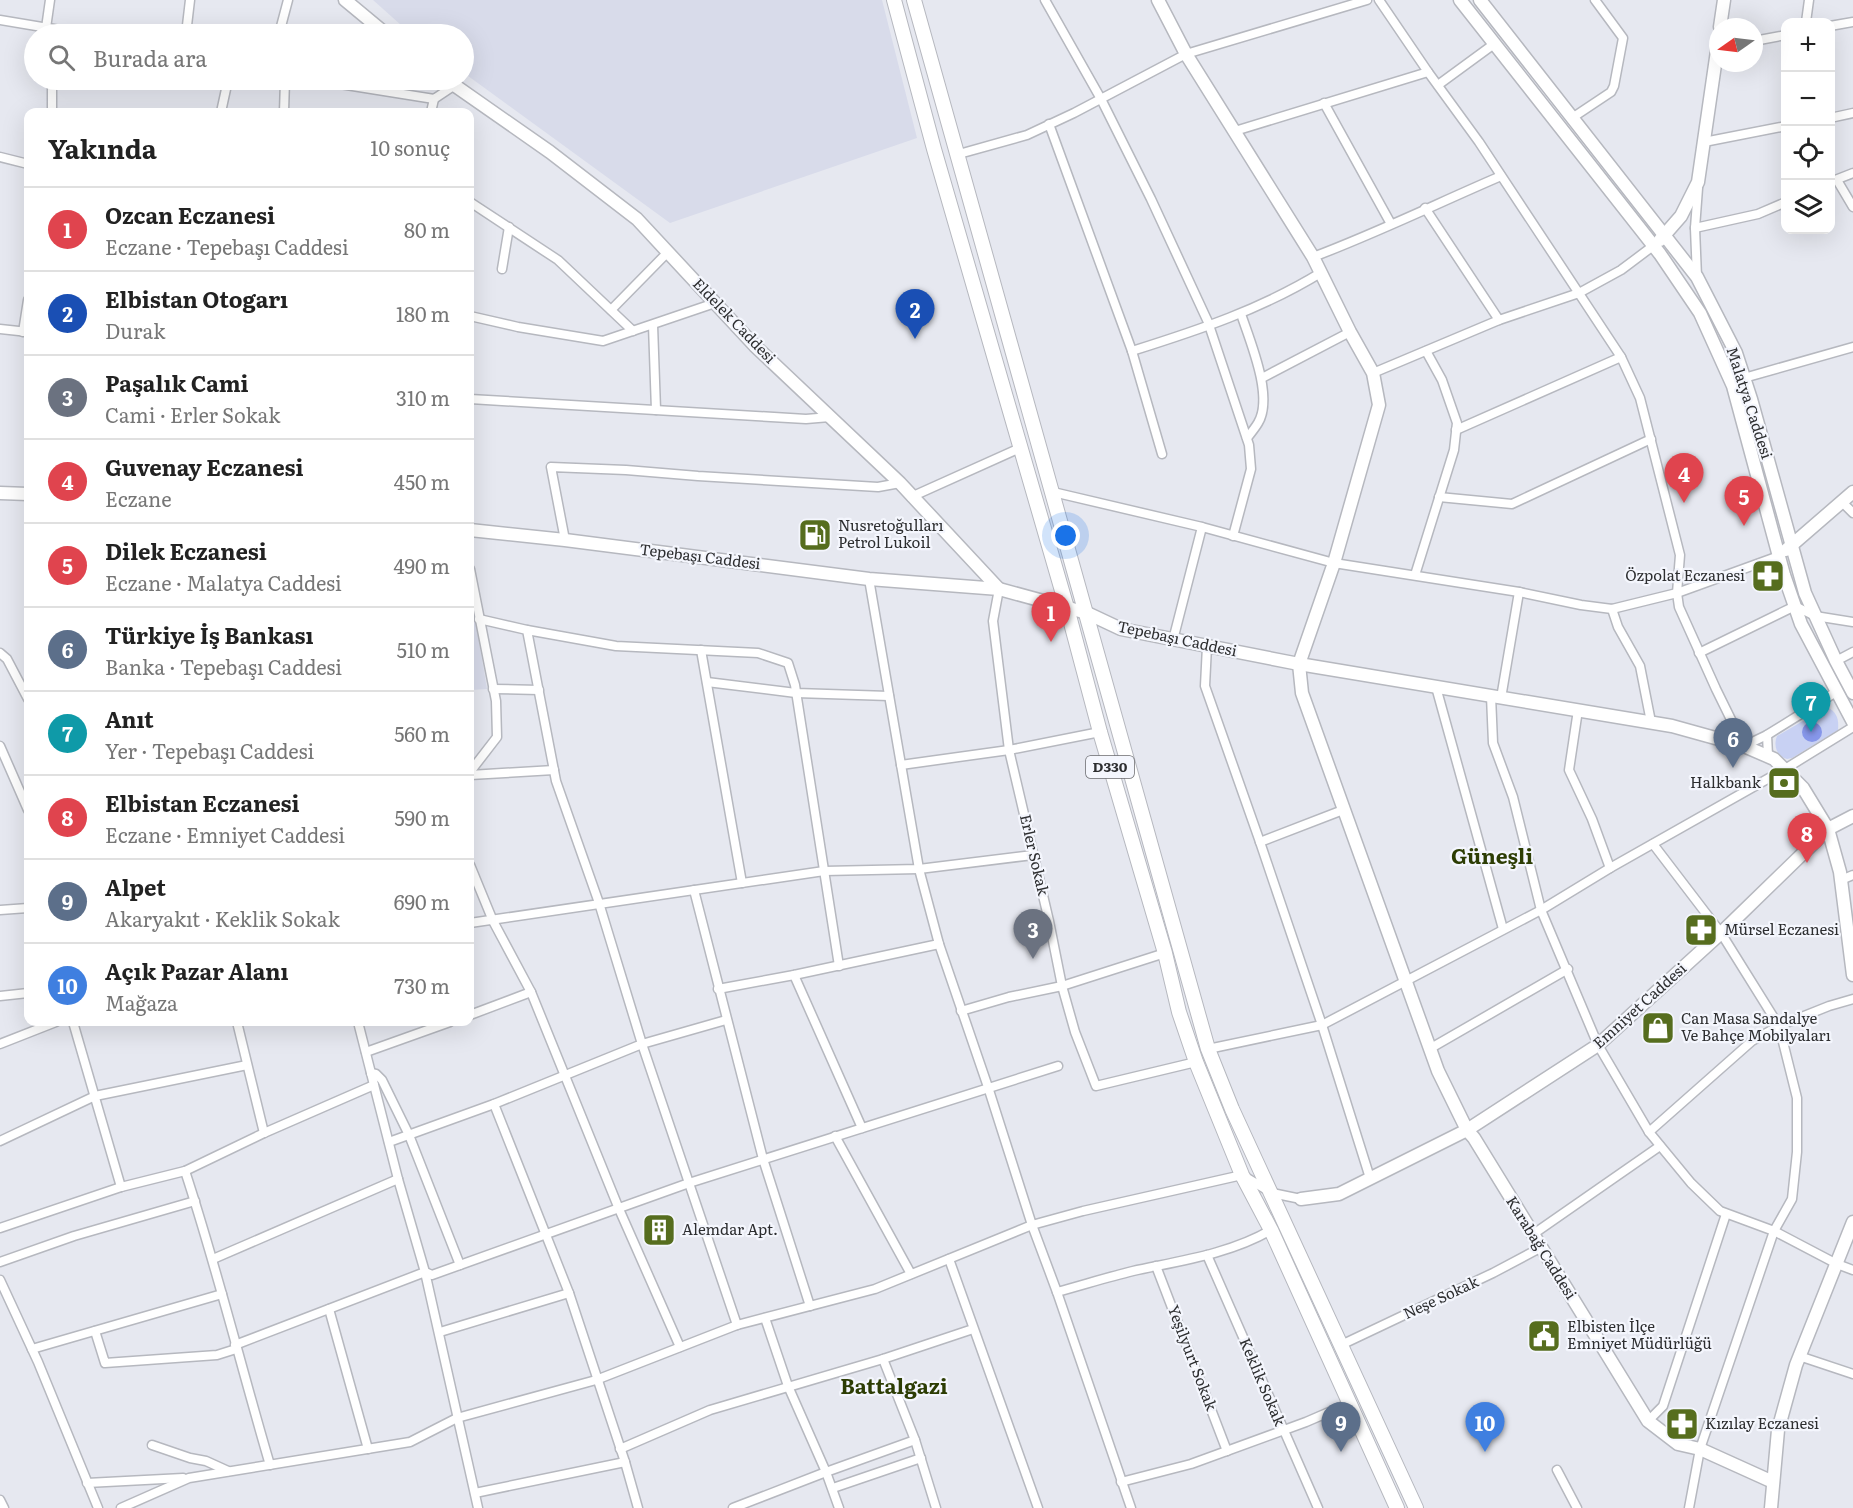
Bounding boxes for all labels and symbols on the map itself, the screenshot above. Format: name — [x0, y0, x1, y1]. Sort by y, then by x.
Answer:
north arrow — [1709, 18, 1763, 72]
street label: Eldelek Caddesi — [688, 272, 782, 368]
pin: 2 — [896, 290, 934, 339]
street label: Malatya Caddesi — [1721, 343, 1779, 462]
pin: 4 — [1664, 454, 1704, 503]
pin: 5 — [1724, 476, 1764, 526]
place label: Nusretoğulları Petrol Lukoil — [838, 513, 943, 553]
fuel station icon: Nusretoğulları Petrol Lukoil — [797, 517, 833, 553]
your location — [1051, 521, 1080, 550]
street label: Tepebaşı Caddesi — [638, 537, 762, 574]
pharmacy icon: Özpolat Eczanesi — [1750, 558, 1786, 594]
place label: Özpolat Eczanesi — [1625, 563, 1745, 586]
pin: 1 — [1032, 592, 1070, 642]
street label: Tepebaşı Caddesi — [1115, 614, 1239, 661]
pin: 7 — [1792, 682, 1830, 732]
pin: 6 — [1714, 718, 1752, 768]
road number: D330 — [1086, 756, 1134, 778]
bank icon: Halkbank — [1766, 765, 1802, 801]
place label: Halkbank — [1690, 770, 1762, 793]
street label: Erler Sokak — [1015, 812, 1056, 898]
pin: 8 — [1788, 814, 1826, 863]
district label: Güneşli — [1451, 839, 1533, 870]
pin: 3 — [1014, 910, 1052, 959]
pharmacy icon: Mürsel Eczanesi — [1683, 912, 1719, 948]
place label: Mürsel Eczanesi — [1724, 917, 1839, 940]
street label: Emniyet Caddesi — [1587, 957, 1691, 1053]
place label: Can Masa Sandalye Ve Bahçe Mobilyaları — [1681, 1006, 1831, 1046]
shop icon: Can Masa Sandalye Ve Bahçe Mobilyaları — [1640, 1010, 1676, 1046]
street label: Karabağ Caddesi — [1501, 1191, 1583, 1303]
building icon: Alemdar Apt. — [641, 1212, 677, 1248]
place label: Alemdar Apt. — [682, 1217, 778, 1240]
street label: Neşe Sokak — [1399, 1269, 1483, 1324]
street label: Yeşilyurt Sokak — [1163, 1301, 1224, 1414]
place label: Elbisten İlçe Emniyet Müdürlüğü — [1567, 1314, 1712, 1354]
public building icon: Elbisten İlçe Emniyet Müdürlüğü — [1526, 1318, 1562, 1354]
street label: Keklik Sokak — [1234, 1334, 1293, 1430]
district label: Battalgazi — [840, 1369, 948, 1400]
pin: 9 — [1322, 1402, 1360, 1452]
pin: 10 — [1466, 1402, 1504, 1452]
pharmacy icon: Kızılay Eczanesi — [1664, 1406, 1700, 1442]
place label: Kızılay Eczanesi — [1705, 1411, 1819, 1434]

